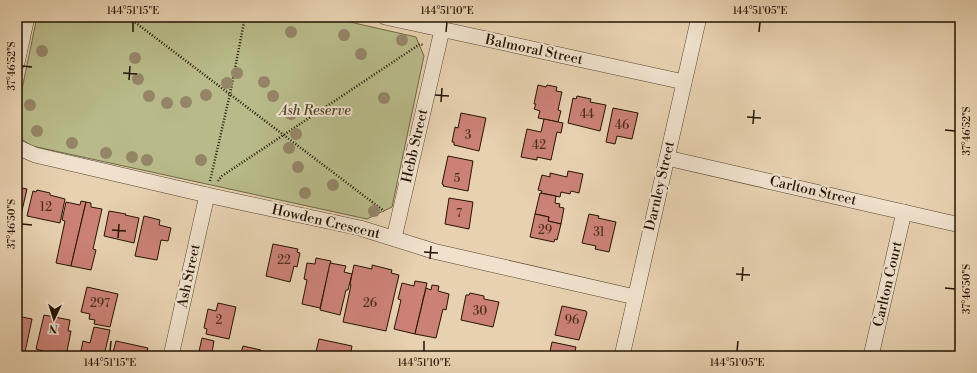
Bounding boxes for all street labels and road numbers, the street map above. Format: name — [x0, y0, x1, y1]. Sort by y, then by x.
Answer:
street label: Balmoral Street — [483, 31, 584, 69]
street label: Hebb Street — [398, 107, 432, 185]
street label: Darnley Street — [641, 139, 679, 233]
street label: Carlton Street — [768, 172, 858, 210]
street label: Howden Crescent — [270, 201, 382, 243]
street label: Carlton Court — [869, 239, 907, 329]
street label: Ash Street — [173, 242, 205, 311]

